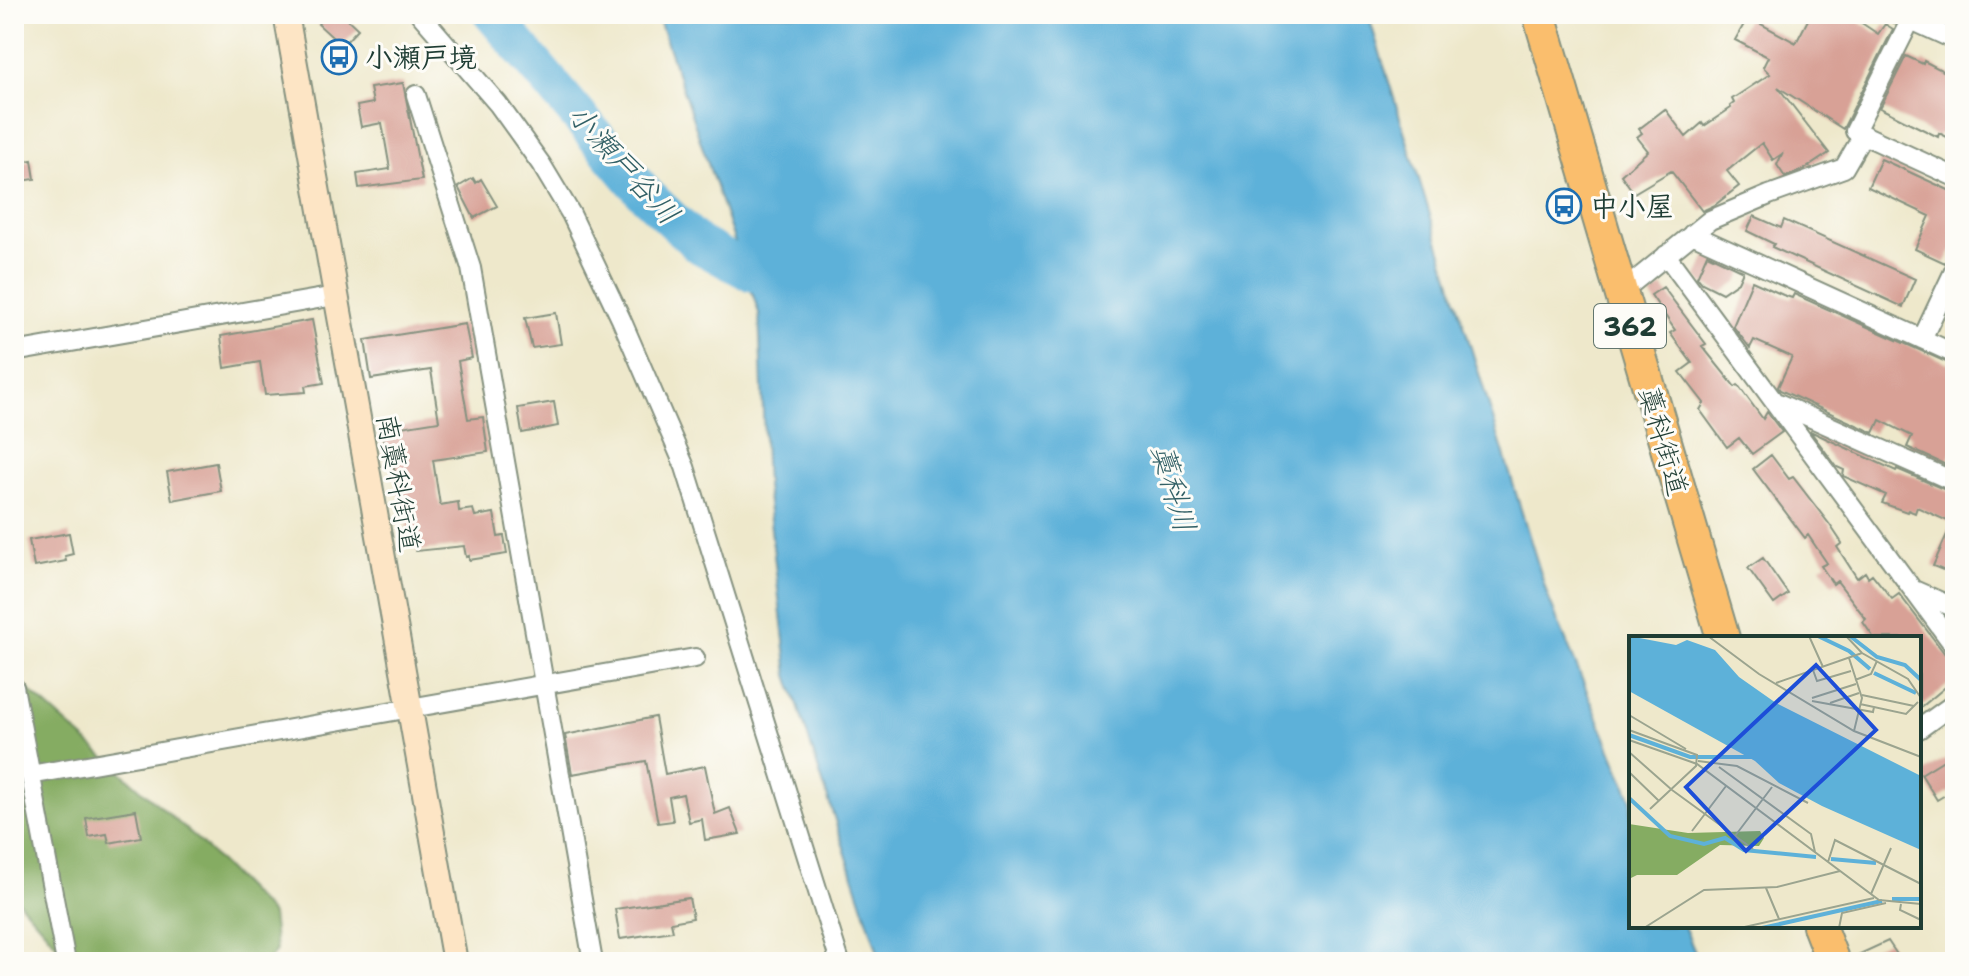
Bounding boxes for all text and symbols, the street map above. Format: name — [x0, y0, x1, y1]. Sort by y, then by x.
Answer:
bus stop icon: 小瀬戸境 — [320, 38, 358, 76]
place label: 小瀬戸境 — [365, 38, 477, 76]
water label: 小瀬戸谷川 — [559, 95, 689, 233]
bus stop icon: 中小屋 — [1545, 187, 1583, 225]
place label: 中小屋 — [1590, 187, 1674, 225]
road number: 362 — [1594, 304, 1666, 348]
street label: 藁科街道 — [1630, 382, 1698, 500]
street label: 南藁科街道 — [368, 411, 430, 555]
water label: 藁科川 — [1142, 439, 1206, 537]
inset map — [1629, 636, 1921, 928]

